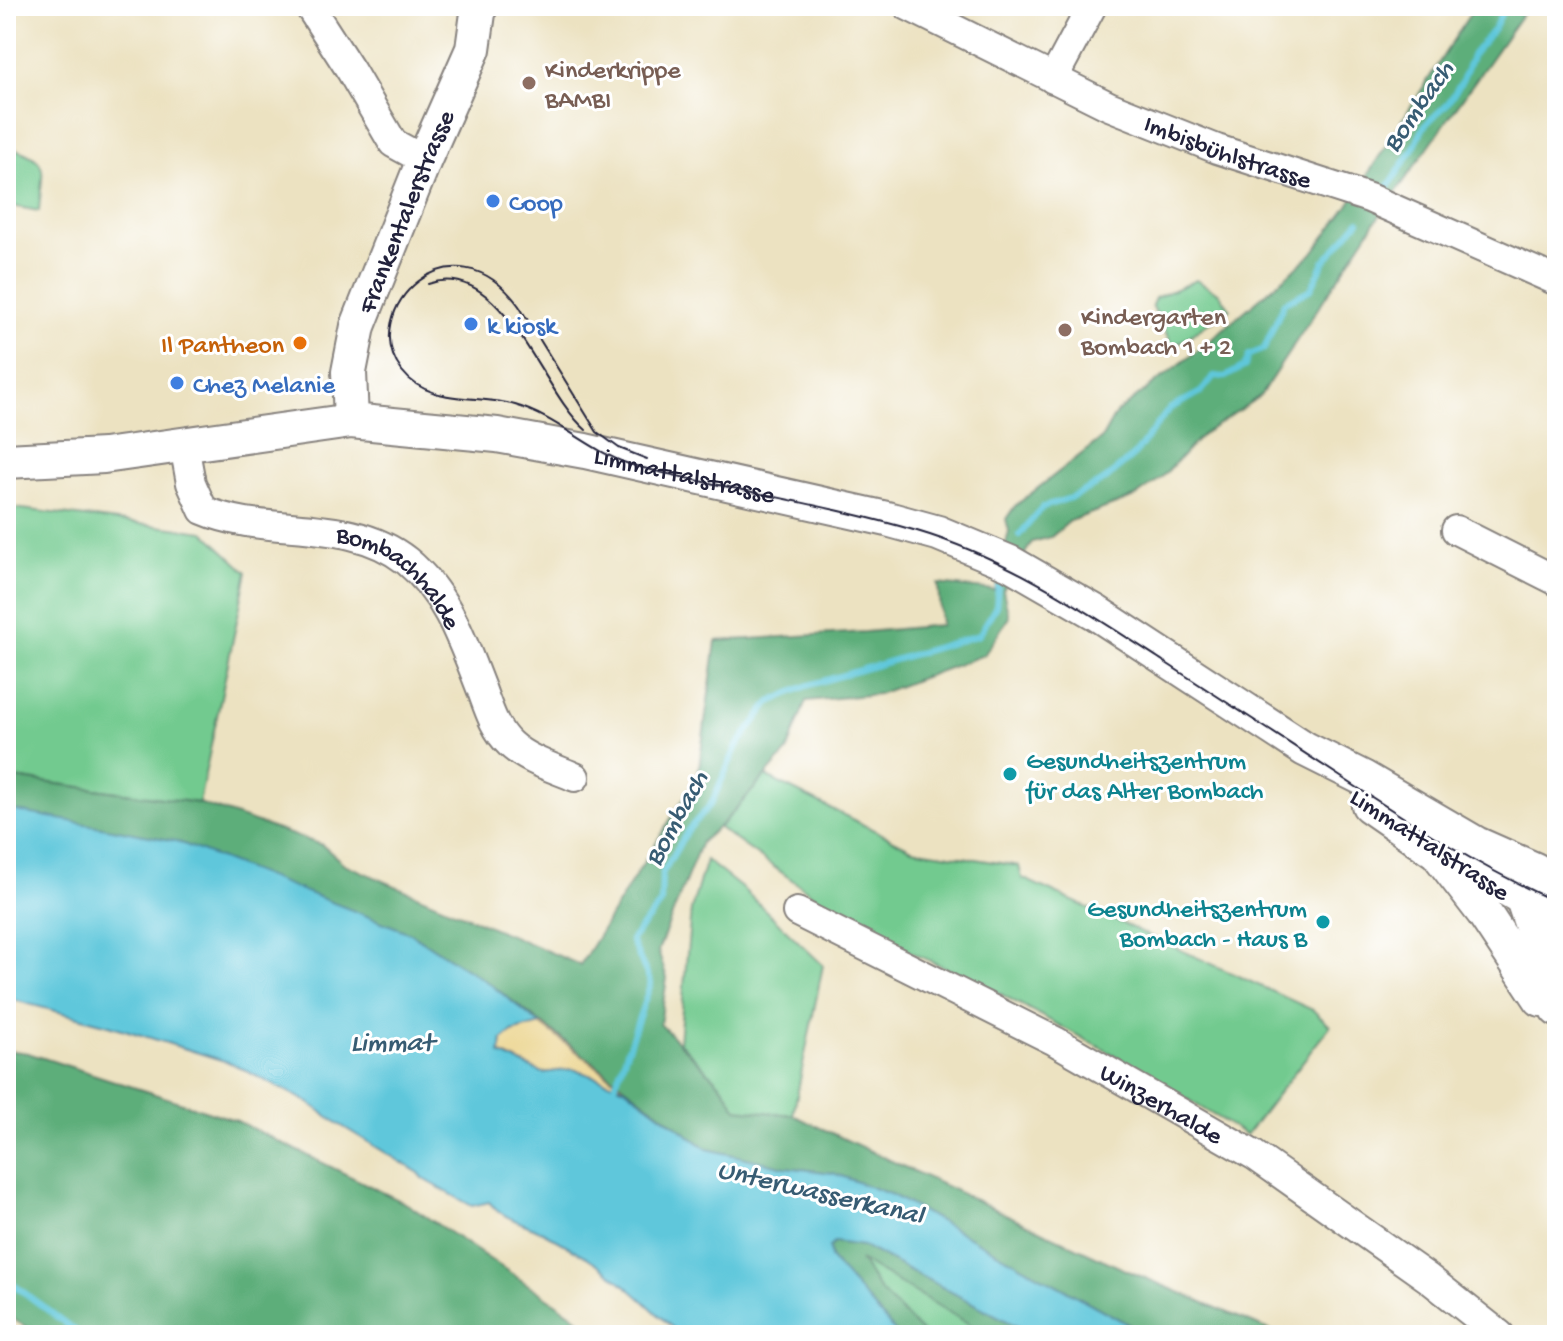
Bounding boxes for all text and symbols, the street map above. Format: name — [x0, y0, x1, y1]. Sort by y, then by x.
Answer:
water label: Bombach — [1376, 55, 1463, 159]
place label: Kinderkrippe BAMBI — [544, 57, 681, 118]
marker: Kinderkrippe BAMBI — [520, 74, 538, 92]
street label: Frankentalerstrasse — [353, 106, 464, 320]
street label: Imbisbühlstrasse — [1138, 110, 1315, 199]
place label: Coop — [509, 190, 563, 221]
marker: Coop — [484, 192, 502, 210]
place label: Kindergarten Bombach 1 + 2 — [1080, 304, 1232, 365]
place label: k kiosk — [487, 313, 559, 344]
marker: k kiosk — [462, 315, 480, 333]
marker: Kindergarten Bombach 1 + 2 — [1056, 321, 1074, 339]
place label: Il Pantheon — [161, 332, 285, 363]
marker: Il Pantheon — [291, 334, 309, 352]
place label: Chez Melanie — [193, 372, 336, 403]
marker: Chez Melanie — [168, 374, 186, 392]
street label: Limmattalstrasse — [590, 442, 778, 513]
street label: Bombachhalde — [332, 521, 466, 636]
place label: Gesundheitszentrum für das Alter Bombach — [1025, 748, 1264, 809]
water label: Bombach — [638, 765, 718, 872]
marker: Gesundheitszentrum für das Alter Bombach — [1001, 765, 1019, 783]
street label: Limmattalstrasse — [1343, 784, 1515, 910]
place label: Gesundheitszentrum Bombach - Haus B — [1087, 896, 1308, 957]
marker: Gesundheitszentrum Bombach - Haus B — [1314, 913, 1332, 931]
water label: Limmat — [350, 1028, 438, 1061]
street label: Winzerhalde — [1093, 1059, 1228, 1154]
water label: Unterwasserkanal — [714, 1155, 928, 1235]

